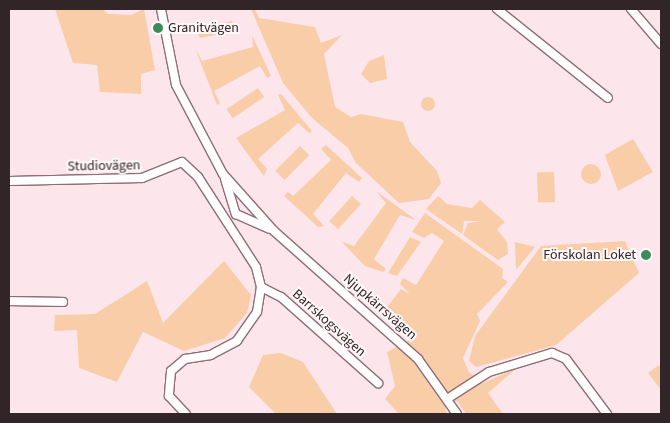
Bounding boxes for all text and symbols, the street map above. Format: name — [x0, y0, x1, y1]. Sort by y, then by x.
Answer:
place label: Granitvägen — [168, 20, 239, 36]
marker: Granitvägen — [152, 22, 164, 34]
street label: Studiovägen — [67, 157, 141, 175]
place label: Förskolan Loket — [543, 247, 636, 263]
marker: Förskolan Loket — [640, 249, 652, 261]
street label: Njupkärrsvägen — [340, 270, 420, 344]
street label: Barrskogsvägen — [289, 286, 369, 360]

